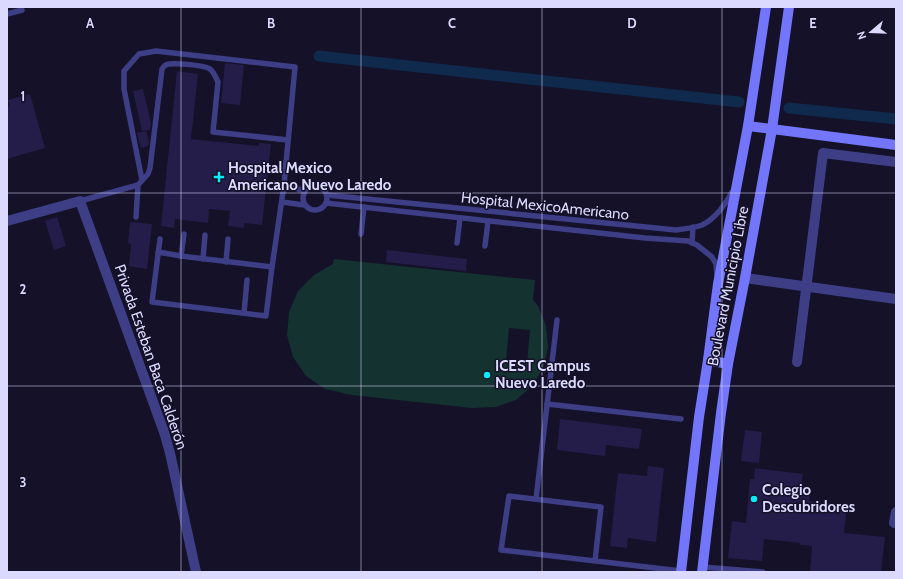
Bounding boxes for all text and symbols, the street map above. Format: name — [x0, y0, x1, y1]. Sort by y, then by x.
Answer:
north arrow — [851, 12, 891, 52]
text: A — [86, 15, 95, 31]
text: B — [267, 15, 275, 31]
text: C — [448, 15, 456, 31]
text: D — [627, 15, 637, 31]
text: E — [809, 15, 817, 31]
text: N — [854, 29, 869, 41]
text: 1 — [21, 88, 25, 104]
place label: Hospital Mexico Americano Nuevo Laredo — [228, 159, 392, 194]
marker: Hospital Mexico Americano Nuevo Laredo — [213, 171, 225, 183]
street label: Hospital MexicoAmericano — [460, 188, 630, 224]
street label: Boulevard Municipio Libre — [704, 204, 752, 368]
street label: Privada Esteban Baca Calderón — [111, 262, 191, 452]
text: 2 — [20, 281, 27, 297]
place label: ICEST Campus Nuevo Laredo — [495, 357, 590, 392]
marker: ICEST Campus Nuevo Laredo — [482, 370, 492, 380]
text: 3 — [19, 474, 27, 490]
place label: Colegio Descubridores — [762, 481, 855, 516]
marker: Colegio Descubridores — [749, 494, 759, 504]

